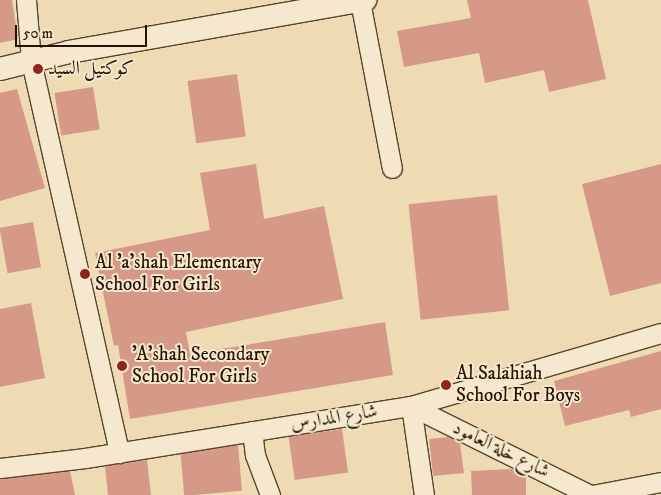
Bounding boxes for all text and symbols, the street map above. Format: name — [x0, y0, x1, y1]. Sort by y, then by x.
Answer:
scale bar — [18, 15, 150, 47]
text: 50 m — [23, 24, 53, 43]
place label: كوكتيل السيد — [48, 58, 134, 80]
marker: كوكتيل السيد — [32, 63, 44, 75]
place label: Al 'a'shah Elementary School For Girls — [95, 252, 262, 296]
marker: Al 'a'shah Elementary School For Girls — [79, 268, 91, 280]
place label: 'A'shah Secondary School For Girls — [132, 344, 270, 388]
marker: 'A'shah Secondary School For Girls — [116, 360, 128, 372]
place label: Al Salahiah School For Boys — [456, 363, 580, 407]
marker: Al Salahiah School For Boys — [440, 379, 452, 391]
street label: شارع المدارس — [289, 400, 379, 436]
street label: شارع خلة العامود — [449, 417, 553, 483]

